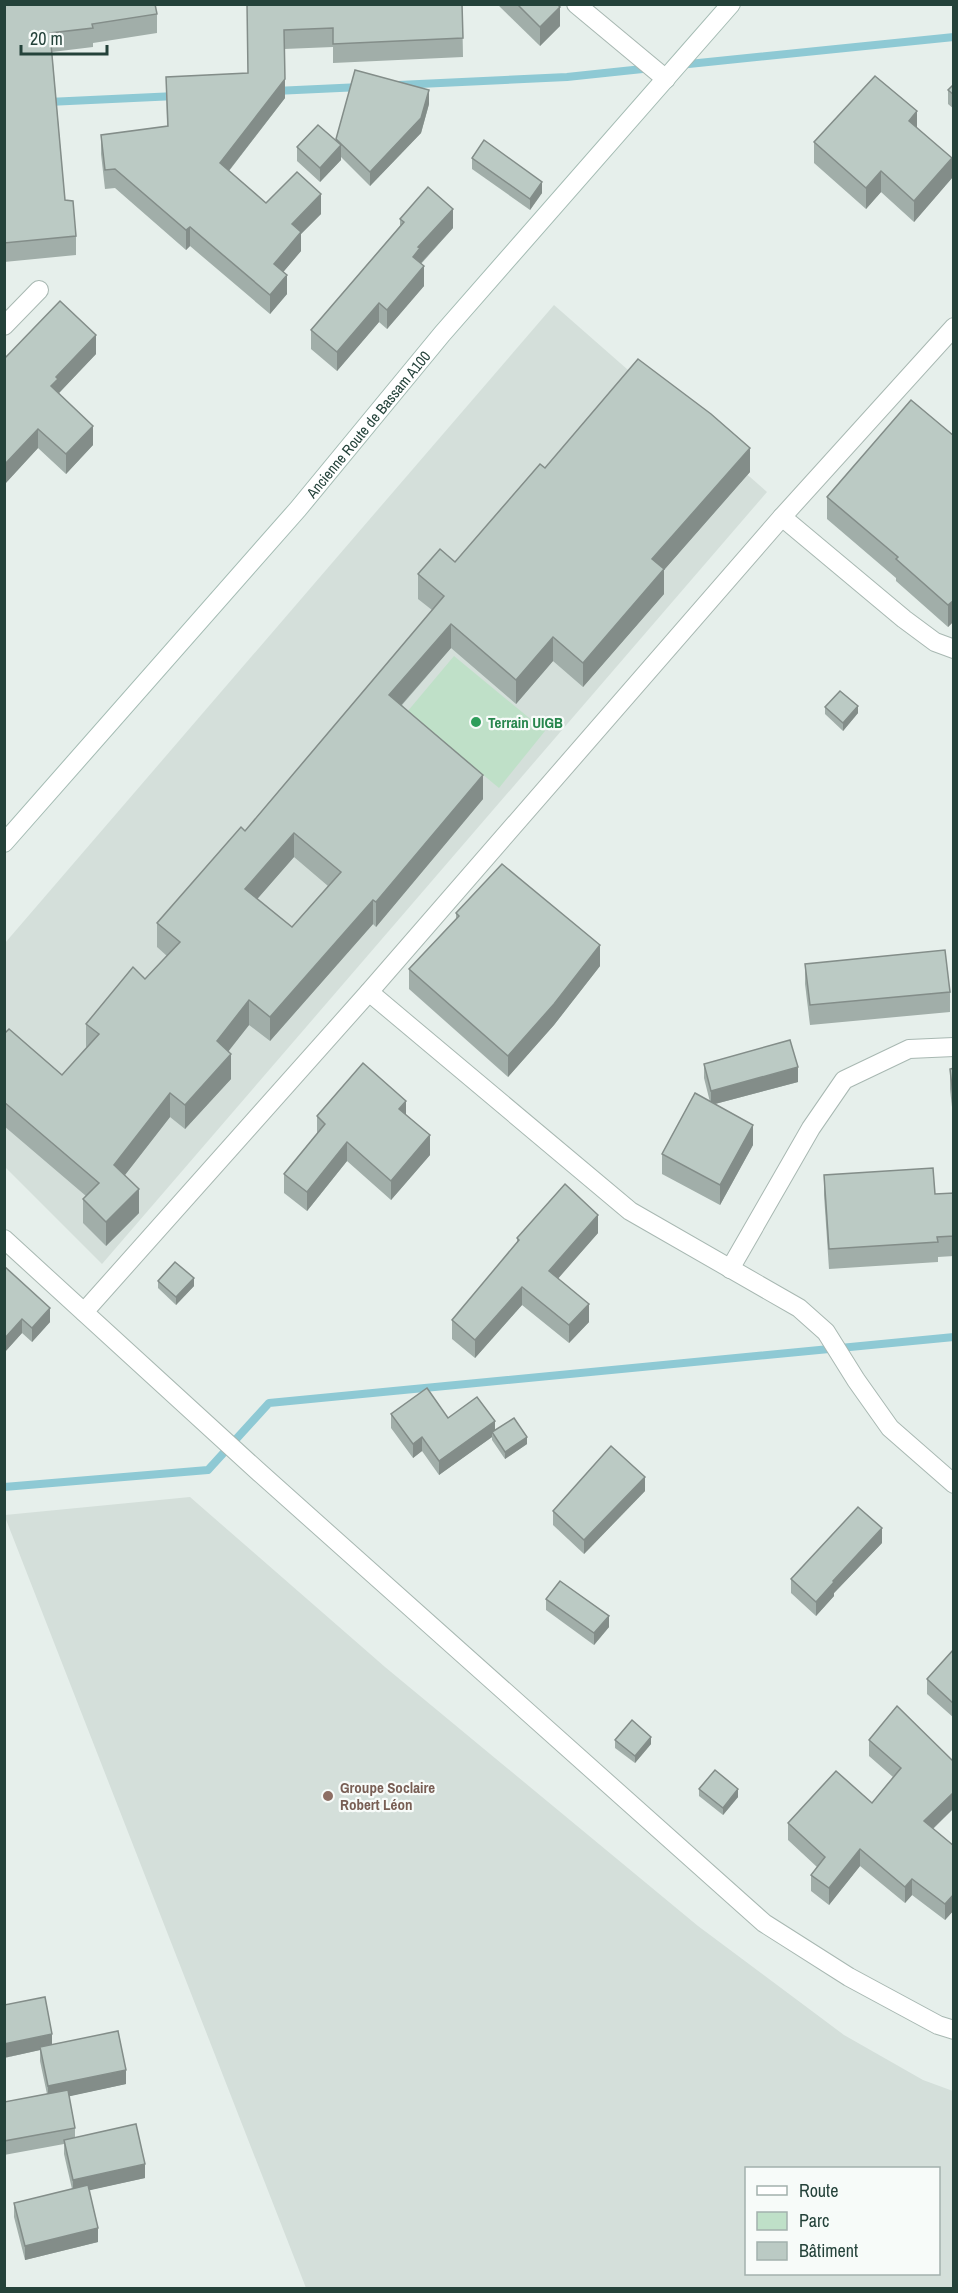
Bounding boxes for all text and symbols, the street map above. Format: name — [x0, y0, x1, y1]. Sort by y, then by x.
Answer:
scale bar — [21, 18, 106, 56]
text: 20 m — [30, 26, 63, 51]
street label: Ancienne Route de Bassam A100 — [300, 346, 435, 503]
place label: Terrain UIGB — [488, 712, 563, 733]
marker: Terrain UIGB — [469, 715, 483, 729]
place label: Groupe Soclaire Robert Léon — [340, 1777, 435, 1815]
marker: Groupe Soclaire Robert Léon — [321, 1789, 335, 1803]
legend — [745, 2167, 940, 2275]
text: Route — [799, 2178, 838, 2203]
text: Parc — [799, 2208, 829, 2233]
text: Bâtiment — [799, 2238, 858, 2263]

